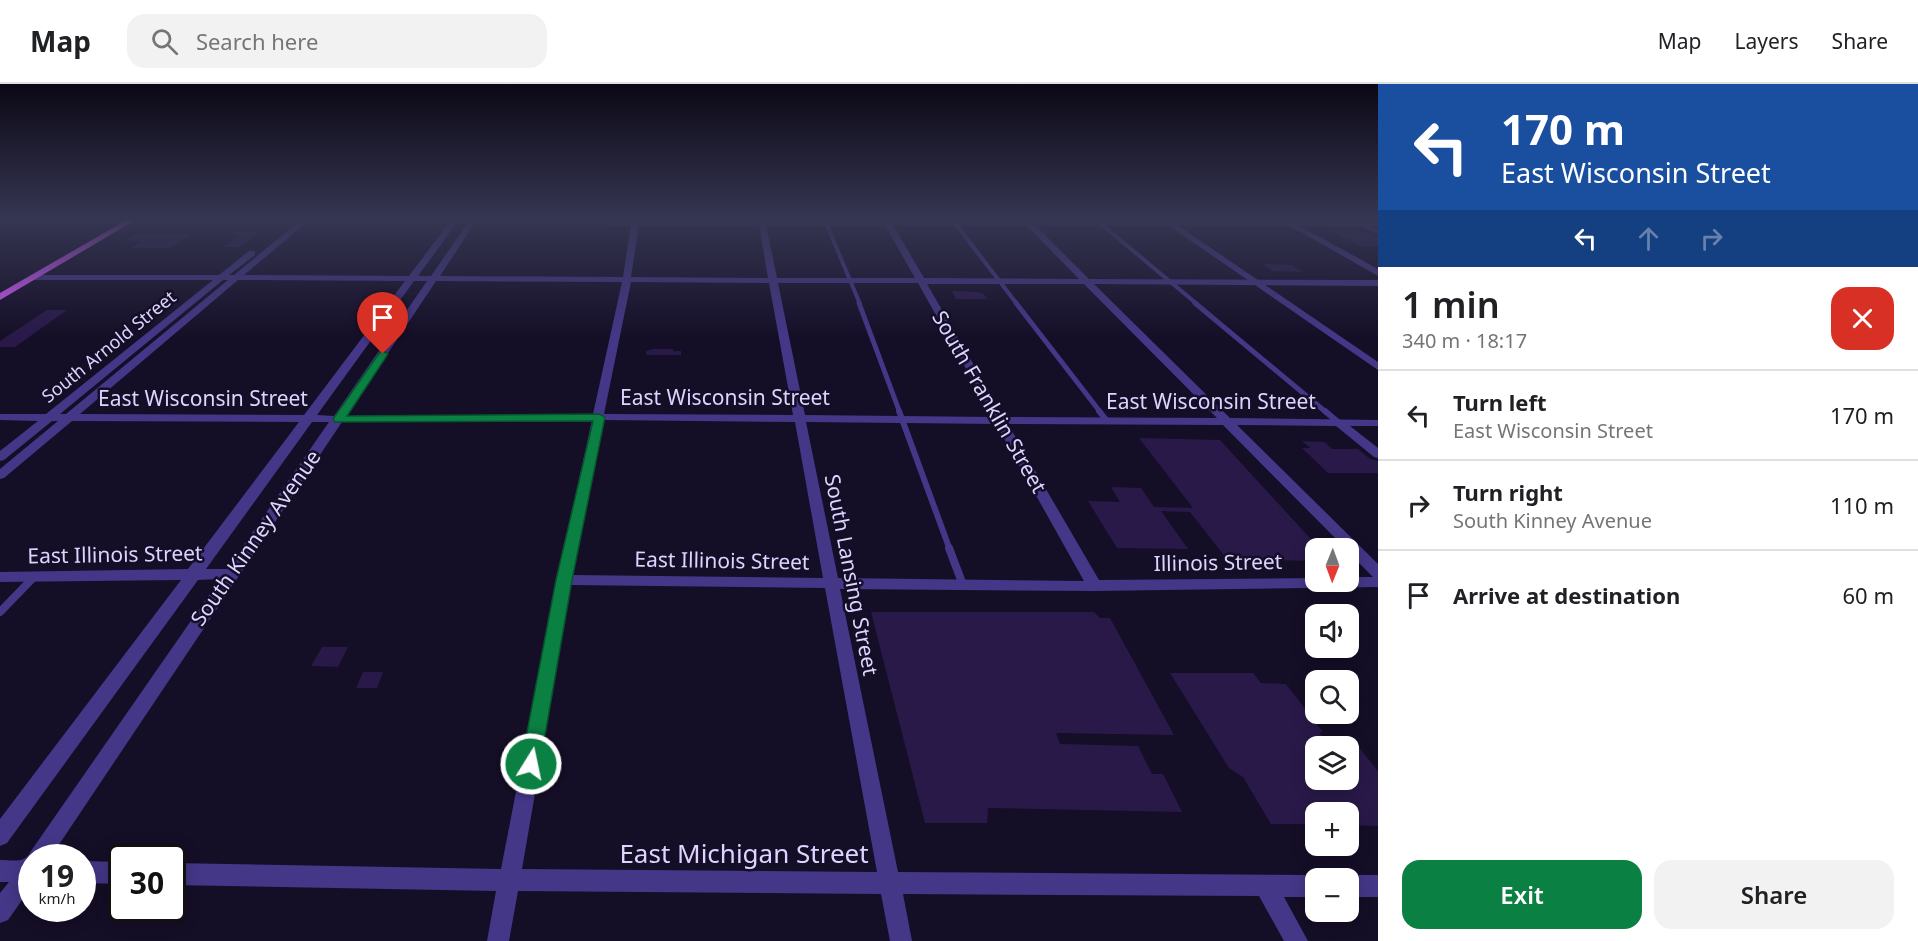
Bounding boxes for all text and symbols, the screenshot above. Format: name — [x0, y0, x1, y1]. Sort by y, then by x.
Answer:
search box — [127, 14, 547, 68]
text: Map — [30, 22, 91, 60]
icon: search — [148, 25, 181, 58]
text: Search here — [196, 26, 318, 56]
text: Map — [1658, 27, 1702, 55]
text: Layers — [1735, 27, 1799, 55]
text: Share — [1832, 27, 1888, 55]
text: 170 m — [1501, 100, 1625, 157]
icon: left — [1402, 108, 1480, 186]
text: East Wisconsin Street — [1501, 154, 1771, 191]
icon: left — [1569, 222, 1602, 255]
icon: ahead — [1632, 222, 1665, 255]
icon: right — [1695, 222, 1728, 255]
text: 1 min — [1402, 280, 1500, 329]
street label: South Arnold Street — [36, 284, 181, 408]
button: close — [1831, 287, 1894, 350]
pin — [357, 292, 408, 354]
icon: arrive — [366, 301, 399, 334]
street label: South Franklin Street — [926, 305, 1054, 498]
text: 340 m · 18:17 — [1402, 327, 1527, 354]
street label: East Wisconsin Street — [620, 383, 830, 411]
street label: East Wisconsin Street — [98, 384, 308, 412]
street label: East Wisconsin Street — [1106, 387, 1316, 415]
text: Turn left — [1453, 387, 1547, 417]
icon: left — [1402, 399, 1435, 432]
text: 170 m — [1830, 400, 1894, 430]
text: East Wisconsin Street — [1453, 417, 1653, 444]
street label: South Kinney Avenue — [184, 444, 327, 631]
street label: South Lansing Street — [819, 472, 885, 678]
text: Turn right — [1453, 477, 1563, 507]
icon: right — [1402, 489, 1435, 522]
text: 110 m — [1830, 490, 1894, 520]
text: South Kinney Avenue — [1453, 507, 1652, 534]
street label: East Illinois Street — [27, 538, 203, 570]
north arrow — [1305, 538, 1359, 592]
map controls — [1305, 538, 1359, 922]
street label: East Illinois Street — [634, 544, 810, 576]
street label: Illinois Street — [1153, 547, 1283, 577]
icon: arrive — [1402, 579, 1435, 612]
text: Arrive at destination — [1453, 580, 1680, 610]
text: 60 m — [1843, 580, 1894, 610]
button: sound — [1305, 604, 1359, 658]
button: search — [1305, 670, 1359, 724]
position arrow — [499, 732, 563, 796]
button: layers — [1305, 736, 1359, 790]
button: + — [1305, 802, 1359, 856]
street label: East Michigan Street — [619, 835, 869, 871]
speed limit sign: 30 — [108, 844, 186, 922]
text: 19 — [40, 855, 74, 896]
button: Exit — [1402, 860, 1642, 929]
button: Share — [1654, 860, 1894, 929]
button: − — [1305, 868, 1359, 922]
text: km/h — [39, 888, 75, 908]

